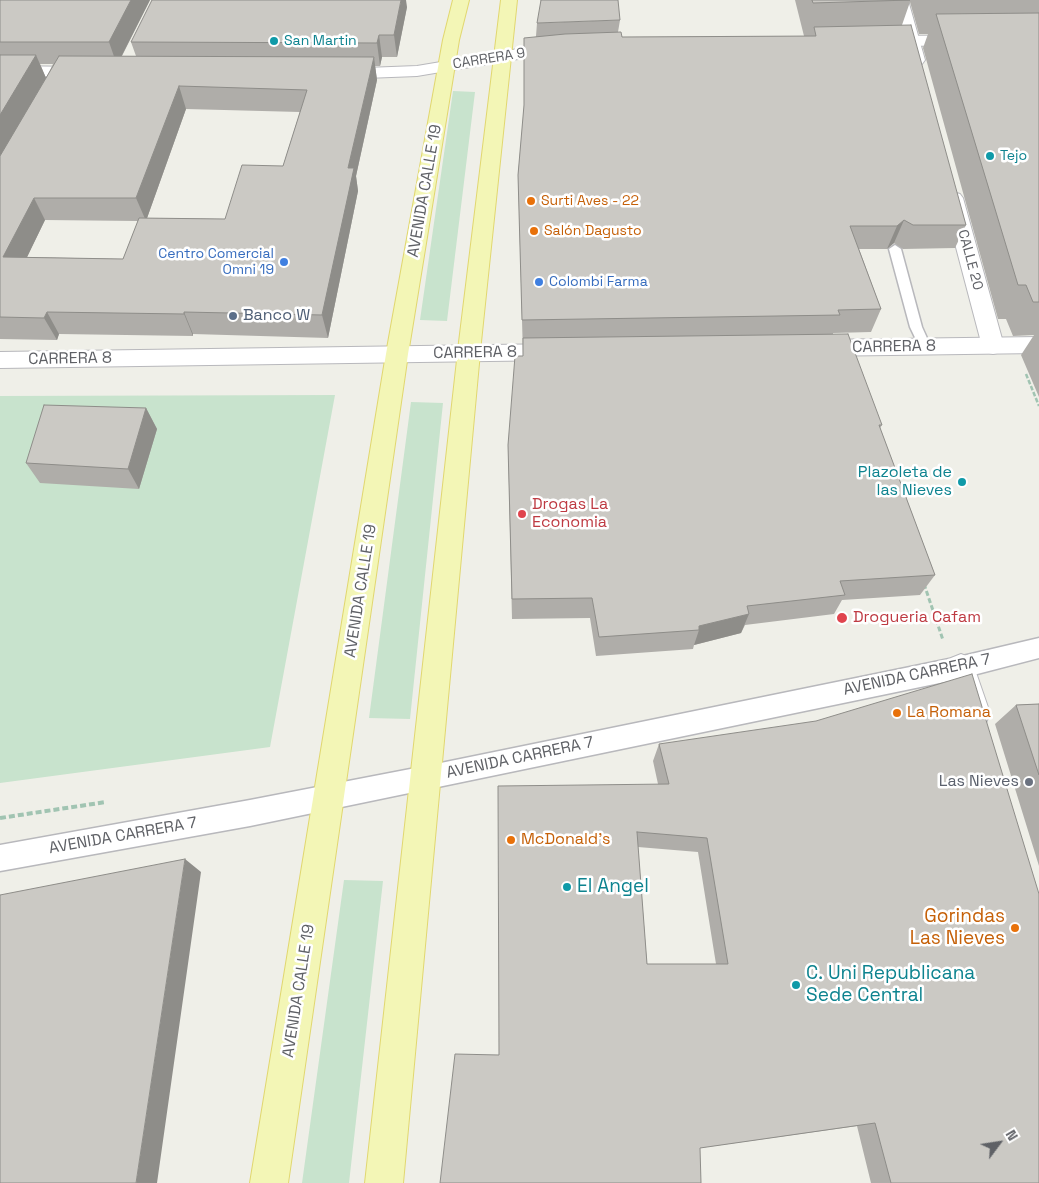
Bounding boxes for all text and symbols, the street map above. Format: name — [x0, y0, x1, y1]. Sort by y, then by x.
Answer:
place label: San Martin — [284, 33, 357, 49]
marker: San Martin — [268, 35, 280, 47]
street label: CARRERA 9 — [452, 45, 526, 73]
street label: AVENIDA CALLE 19 — [404, 123, 446, 259]
place label: Tejo — [1000, 148, 1027, 164]
marker: Tejo — [984, 150, 996, 162]
place label: Surti Aves - 22 — [541, 193, 639, 209]
marker: Surti Aves - 22 — [525, 195, 537, 207]
place label: Salón Dagusto — [544, 223, 642, 239]
marker: Salón Dagusto — [528, 225, 540, 237]
street label: CALLE 20 — [954, 228, 986, 292]
place label: Centro Comercial Omni 19 — [158, 246, 274, 278]
marker: Centro Comercial Omni 19 — [278, 256, 290, 268]
place label: Colombi Farma — [549, 274, 648, 290]
marker: Colombi Farma — [533, 276, 545, 288]
place label: Banco W — [243, 306, 310, 326]
marker: Banco W — [227, 310, 239, 322]
street label: CARRERA 8 — [852, 337, 936, 357]
street label: CARRERA 8 — [433, 343, 517, 363]
street label: CARRERA 8 — [28, 349, 112, 369]
place label: Plazoleta de las Nieves — [858, 463, 952, 501]
marker: Plazoleta de las Nieves — [956, 476, 968, 488]
place label: Drogas La Economia — [532, 495, 608, 533]
marker: Drogas La Economia — [516, 508, 528, 520]
street label: AVENIDA CALLE 19 — [341, 523, 381, 659]
place label: Drogueria Cafam — [853, 608, 981, 628]
marker: Drogueria Cafam — [835, 611, 849, 625]
street label: AVENIDA CARRERA 7 — [842, 650, 992, 700]
place label: La Romana — [907, 703, 991, 723]
marker: La Romana — [891, 707, 903, 719]
street label: AVENIDA CARRERA 7 — [445, 733, 595, 783]
place label: Las Nieves — [939, 772, 1019, 792]
marker: Las Nieves — [1023, 776, 1035, 788]
street label: AVENIDA CARRERA 7 — [47, 814, 199, 858]
place label: McDonald's — [521, 830, 611, 850]
marker: McDonald's — [505, 834, 517, 846]
place label: El Angel — [577, 876, 649, 898]
marker: El Angel — [561, 881, 573, 893]
place label: Gorindas Las Nieves — [910, 906, 1005, 950]
marker: Gorindas Las Nieves — [1009, 922, 1021, 934]
street label: AVENIDA CALLE 19 — [279, 923, 319, 1059]
place label: C. Uni Republicana Sede Central — [806, 963, 975, 1007]
marker: C. Uni Republicana Sede Central — [790, 979, 802, 991]
north arrow — [974, 1118, 1024, 1168]
text: N — [1002, 1127, 1022, 1144]

